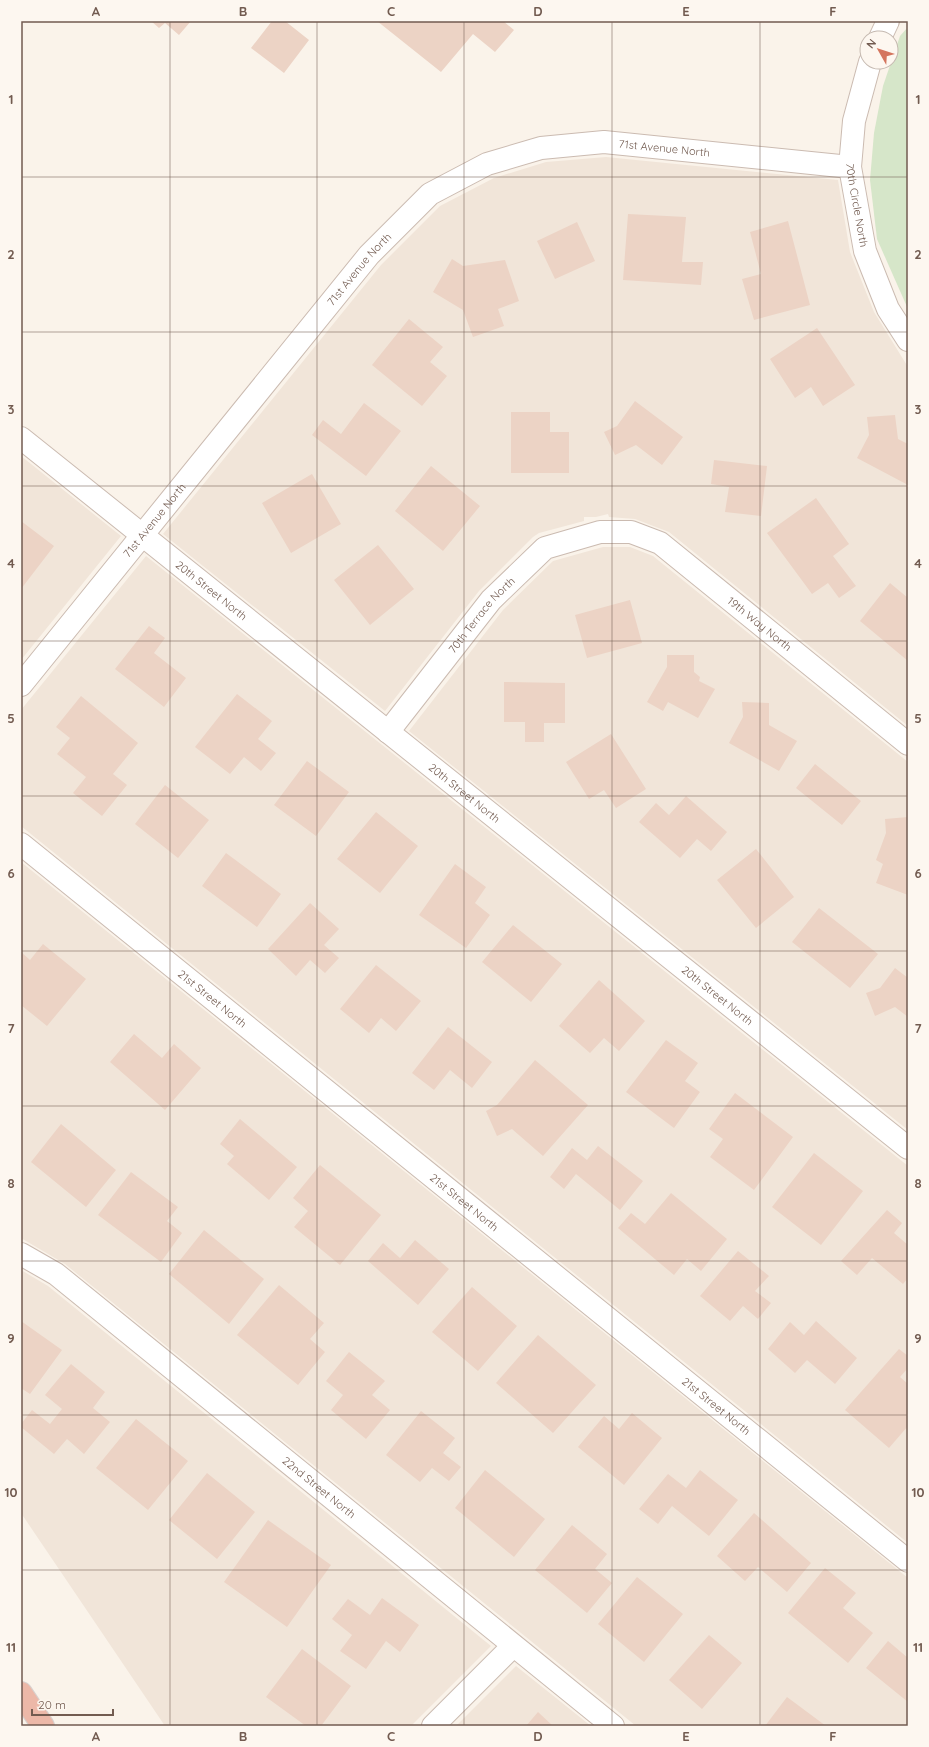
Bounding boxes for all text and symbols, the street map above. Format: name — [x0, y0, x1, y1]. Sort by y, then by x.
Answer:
text: A — [92, 3, 101, 19]
text: B — [239, 3, 247, 19]
text: C — [387, 3, 395, 19]
text: D — [533, 3, 543, 19]
text: E — [682, 3, 690, 19]
text: F — [829, 3, 837, 19]
north arrow — [859, 30, 899, 70]
text: N — [863, 36, 879, 51]
text: 1 — [8, 91, 14, 107]
text: 1 — [915, 91, 921, 107]
street label: 71st Avenue North — [618, 137, 711, 160]
street label: 70th Circle North — [843, 163, 871, 248]
street label: 71st Avenue North — [324, 230, 394, 308]
text: 2 — [7, 246, 15, 262]
text: 2 — [914, 246, 922, 262]
text: 3 — [8, 401, 15, 417]
text: 3 — [915, 401, 922, 417]
street label: 71st Avenue North — [120, 480, 189, 560]
text: 4 — [7, 555, 15, 571]
text: 4 — [914, 555, 922, 571]
street label: 20th Street North — [173, 558, 250, 623]
street label: 70th Terrace North — [445, 574, 518, 656]
street label: 19th Way North — [725, 594, 795, 654]
text: 5 — [7, 710, 15, 726]
text: 5 — [914, 710, 922, 726]
street label: 20th Street North — [426, 760, 503, 826]
text: 6 — [7, 865, 15, 881]
text: 6 — [914, 865, 922, 881]
street label: 20th Street North — [679, 963, 756, 1028]
street label: 21st Street North — [175, 967, 249, 1031]
text: 7 — [7, 1020, 15, 1036]
text: 7 — [914, 1020, 922, 1036]
street label: 21st Street North — [427, 1170, 501, 1234]
text: 8 — [7, 1175, 15, 1191]
text: 8 — [914, 1175, 922, 1191]
text: 9 — [7, 1330, 15, 1346]
text: 9 — [914, 1330, 922, 1346]
street label: 21st Street North — [679, 1374, 753, 1438]
street label: 22nd Street North — [280, 1454, 358, 1521]
text: 10 — [4, 1484, 18, 1500]
text: 10 — [911, 1484, 925, 1500]
text: 11 — [6, 1639, 16, 1655]
text: 11 — [913, 1639, 923, 1655]
scale bar — [32, 1691, 113, 1717]
text: 20 m — [38, 1697, 66, 1712]
text: A — [92, 1728, 101, 1744]
text: B — [239, 1728, 247, 1744]
text: C — [387, 1728, 395, 1744]
text: D — [533, 1728, 543, 1744]
text: E — [682, 1728, 690, 1744]
text: F — [829, 1728, 837, 1744]

